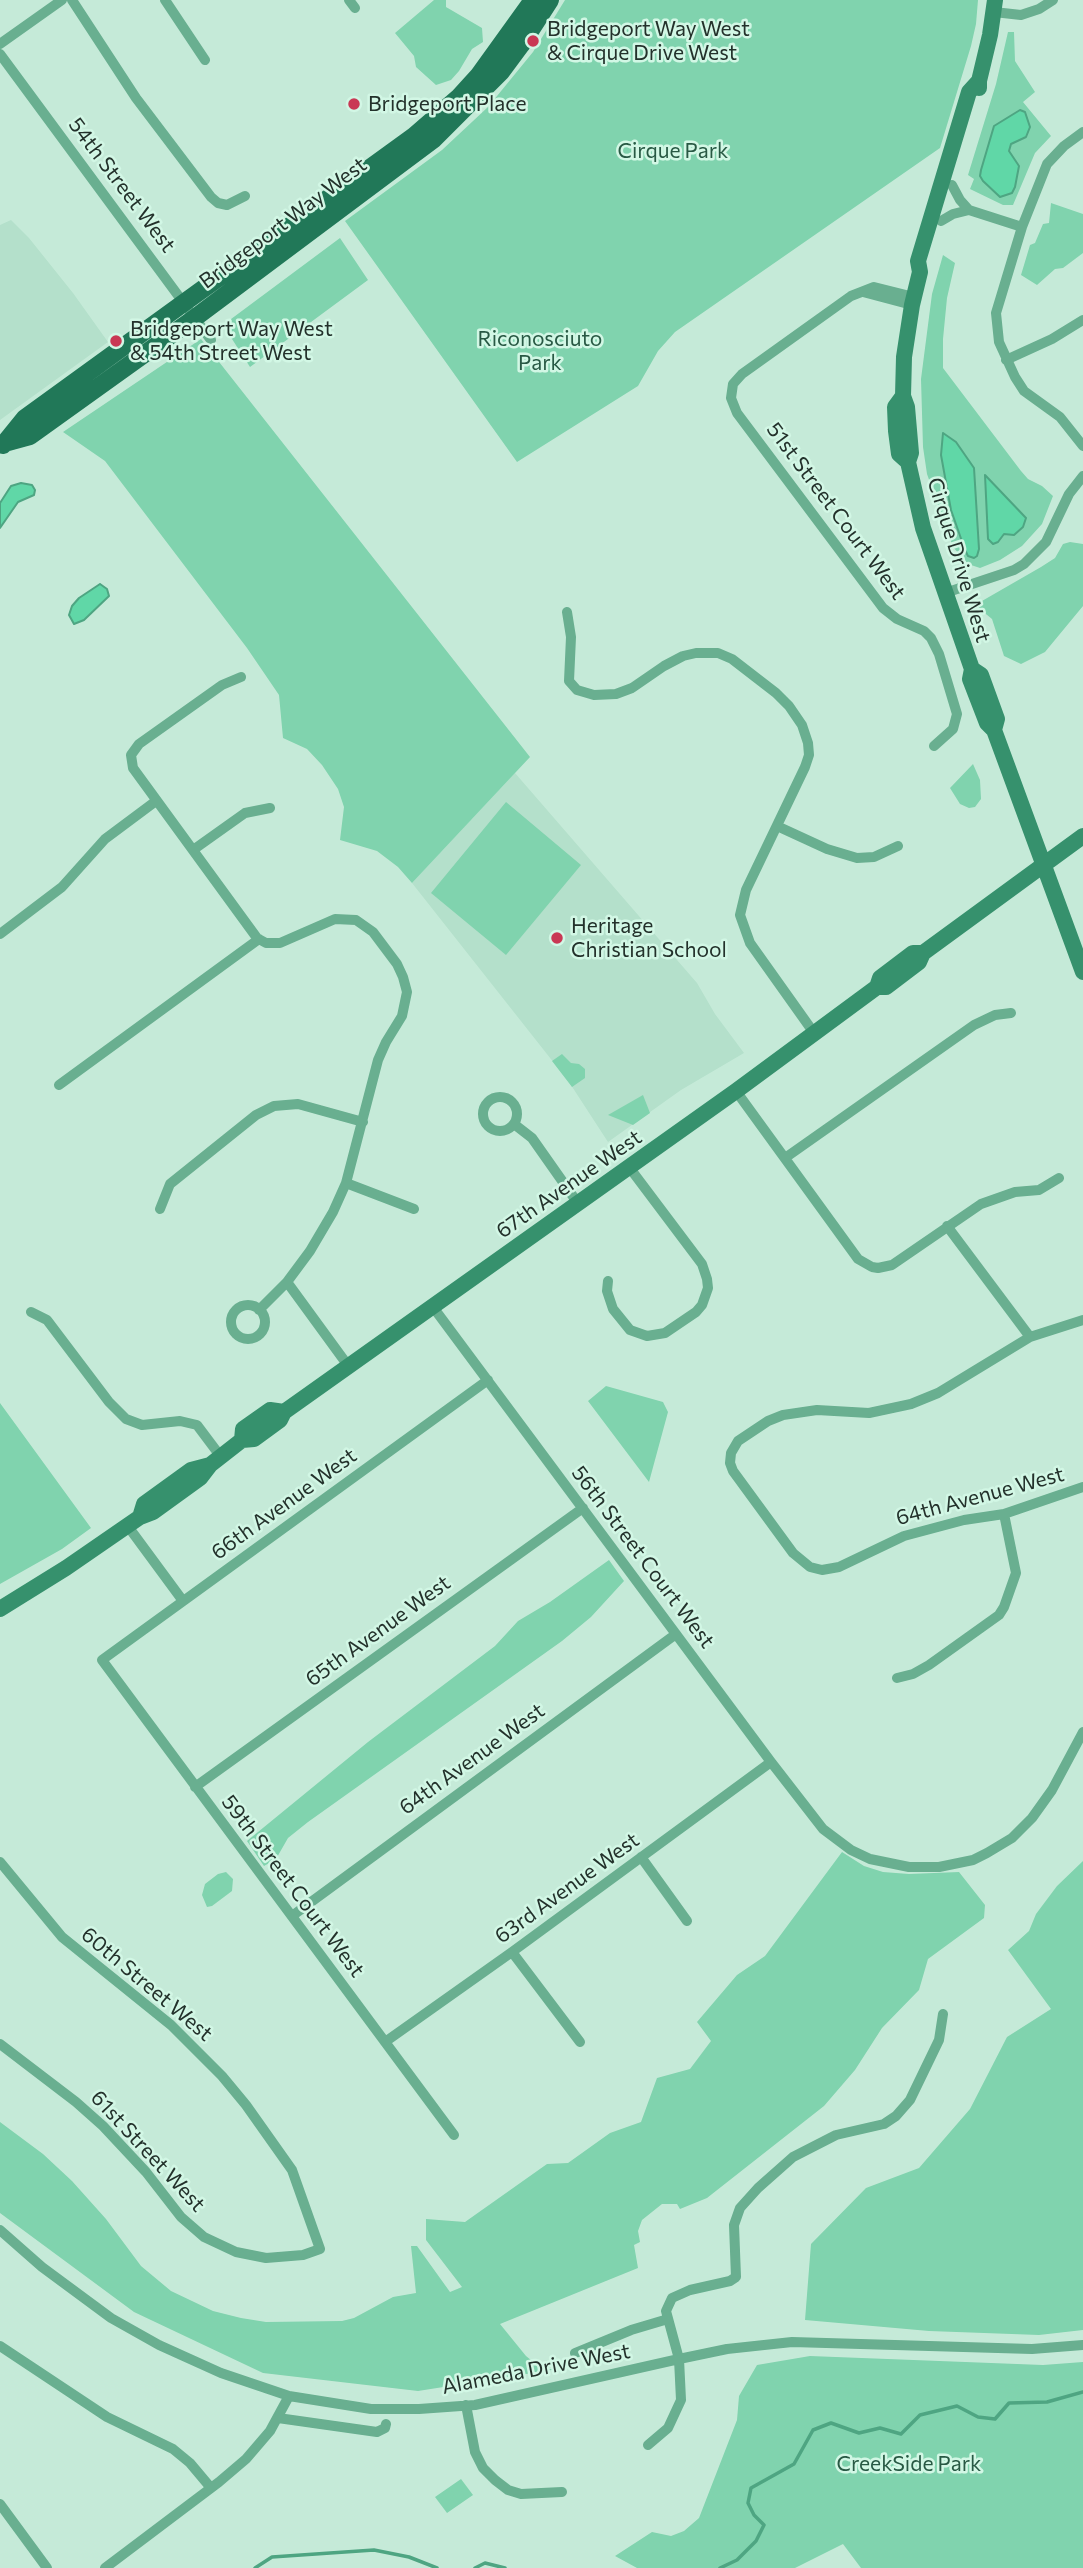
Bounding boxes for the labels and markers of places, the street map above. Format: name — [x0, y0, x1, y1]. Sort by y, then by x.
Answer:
place label: Bridgeport Way West & Cirque Drive West — [547, 16, 750, 66]
marker: Bridgeport Way West & Cirque Drive West — [525, 33, 541, 49]
place label: Bridgeport Place — [368, 91, 527, 117]
marker: Bridgeport Place — [346, 96, 362, 112]
place label: Bridgeport Way West & 54th Street West — [130, 316, 333, 366]
marker: Bridgeport Way West & 54th Street West — [108, 333, 124, 349]
place label: Heritage Christian School — [571, 913, 727, 963]
marker: Heritage Christian School — [549, 930, 565, 946]

